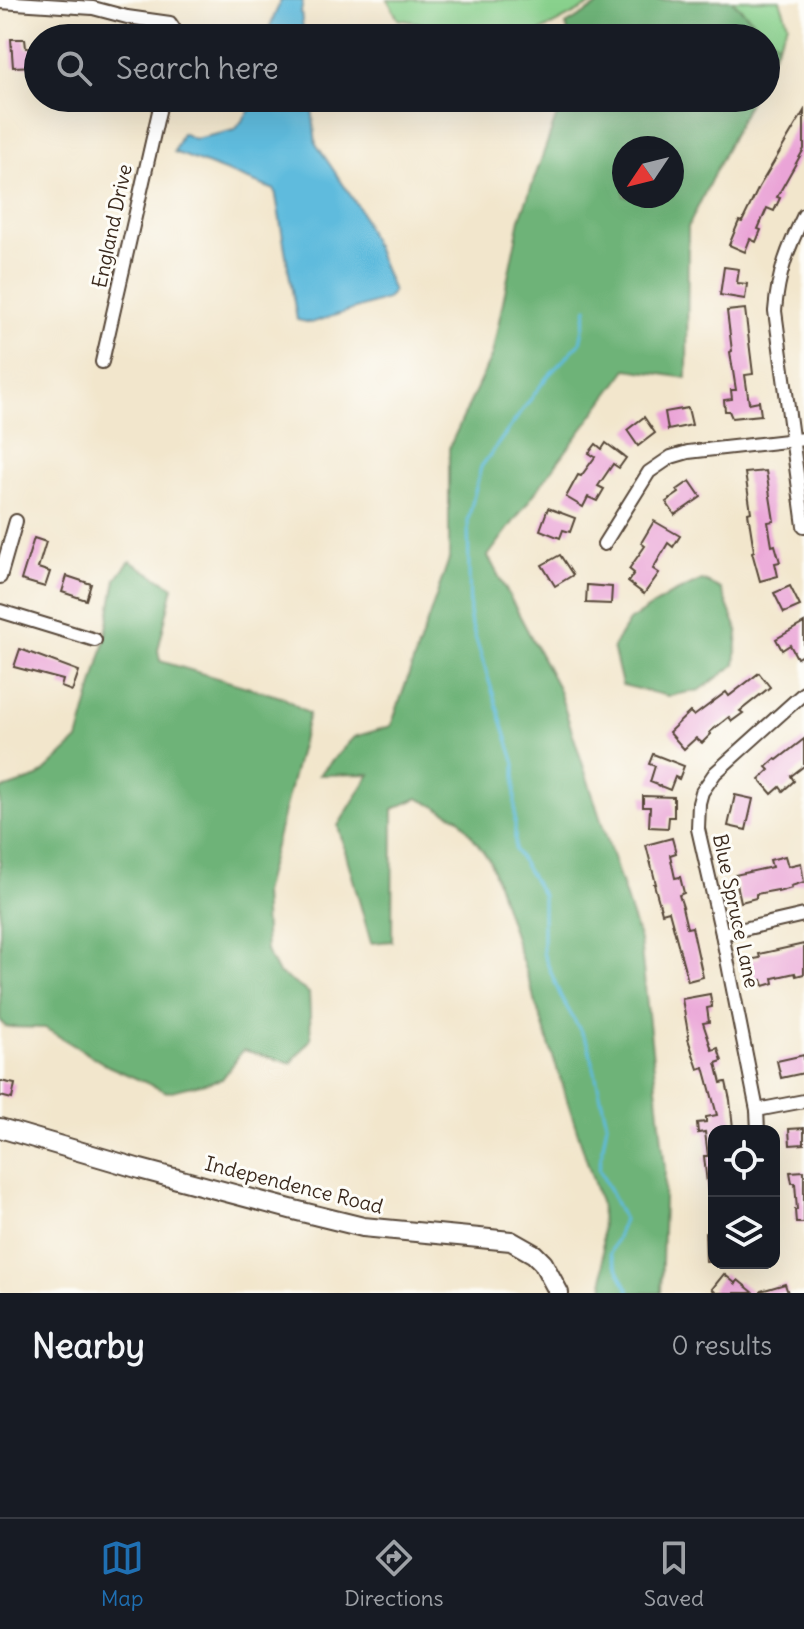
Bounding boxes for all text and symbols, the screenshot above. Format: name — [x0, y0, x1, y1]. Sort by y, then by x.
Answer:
search box — [24, 24, 780, 112]
icon: search — [52, 46, 96, 90]
text: Search here — [116, 49, 279, 87]
north arrow — [612, 136, 684, 208]
street label: England Drive — [86, 162, 137, 290]
street label: Blue Spruce Lane — [708, 832, 765, 990]
map controls — [708, 1125, 780, 1269]
button: locate — [708, 1125, 780, 1197]
street label: Independence Road — [202, 1150, 386, 1219]
button: layers — [708, 1197, 780, 1269]
text: Nearby — [32, 1324, 145, 1367]
text: 0 results — [671, 1329, 772, 1362]
tab: Map — [100, 1536, 144, 1612]
tab: Directions — [344, 1536, 444, 1612]
tab: Saved — [644, 1536, 704, 1612]

